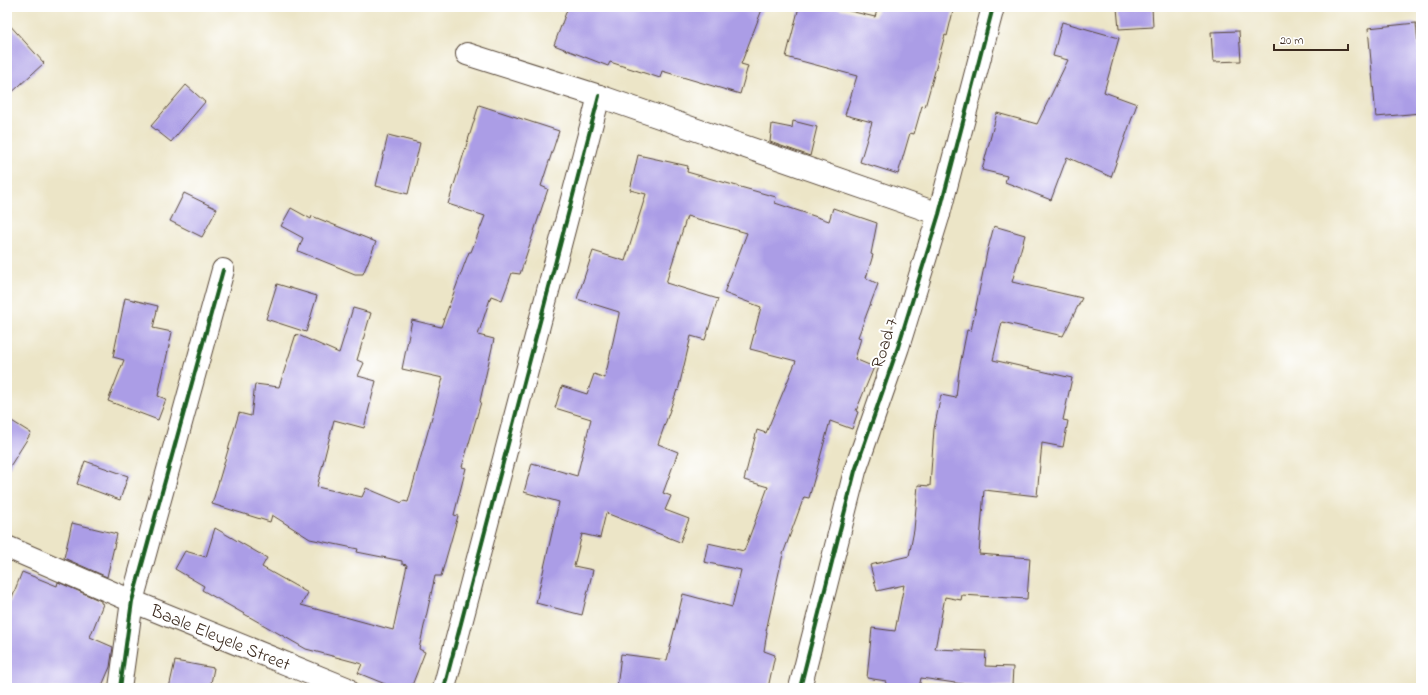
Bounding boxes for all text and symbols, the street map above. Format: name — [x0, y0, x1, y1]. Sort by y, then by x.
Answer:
scale bar — [1274, 26, 1348, 52]
text: 20 m — [1280, 32, 1303, 50]
street label: Road 7 — [866, 315, 906, 372]
street label: Baale Eleyele Street — [145, 599, 294, 679]

